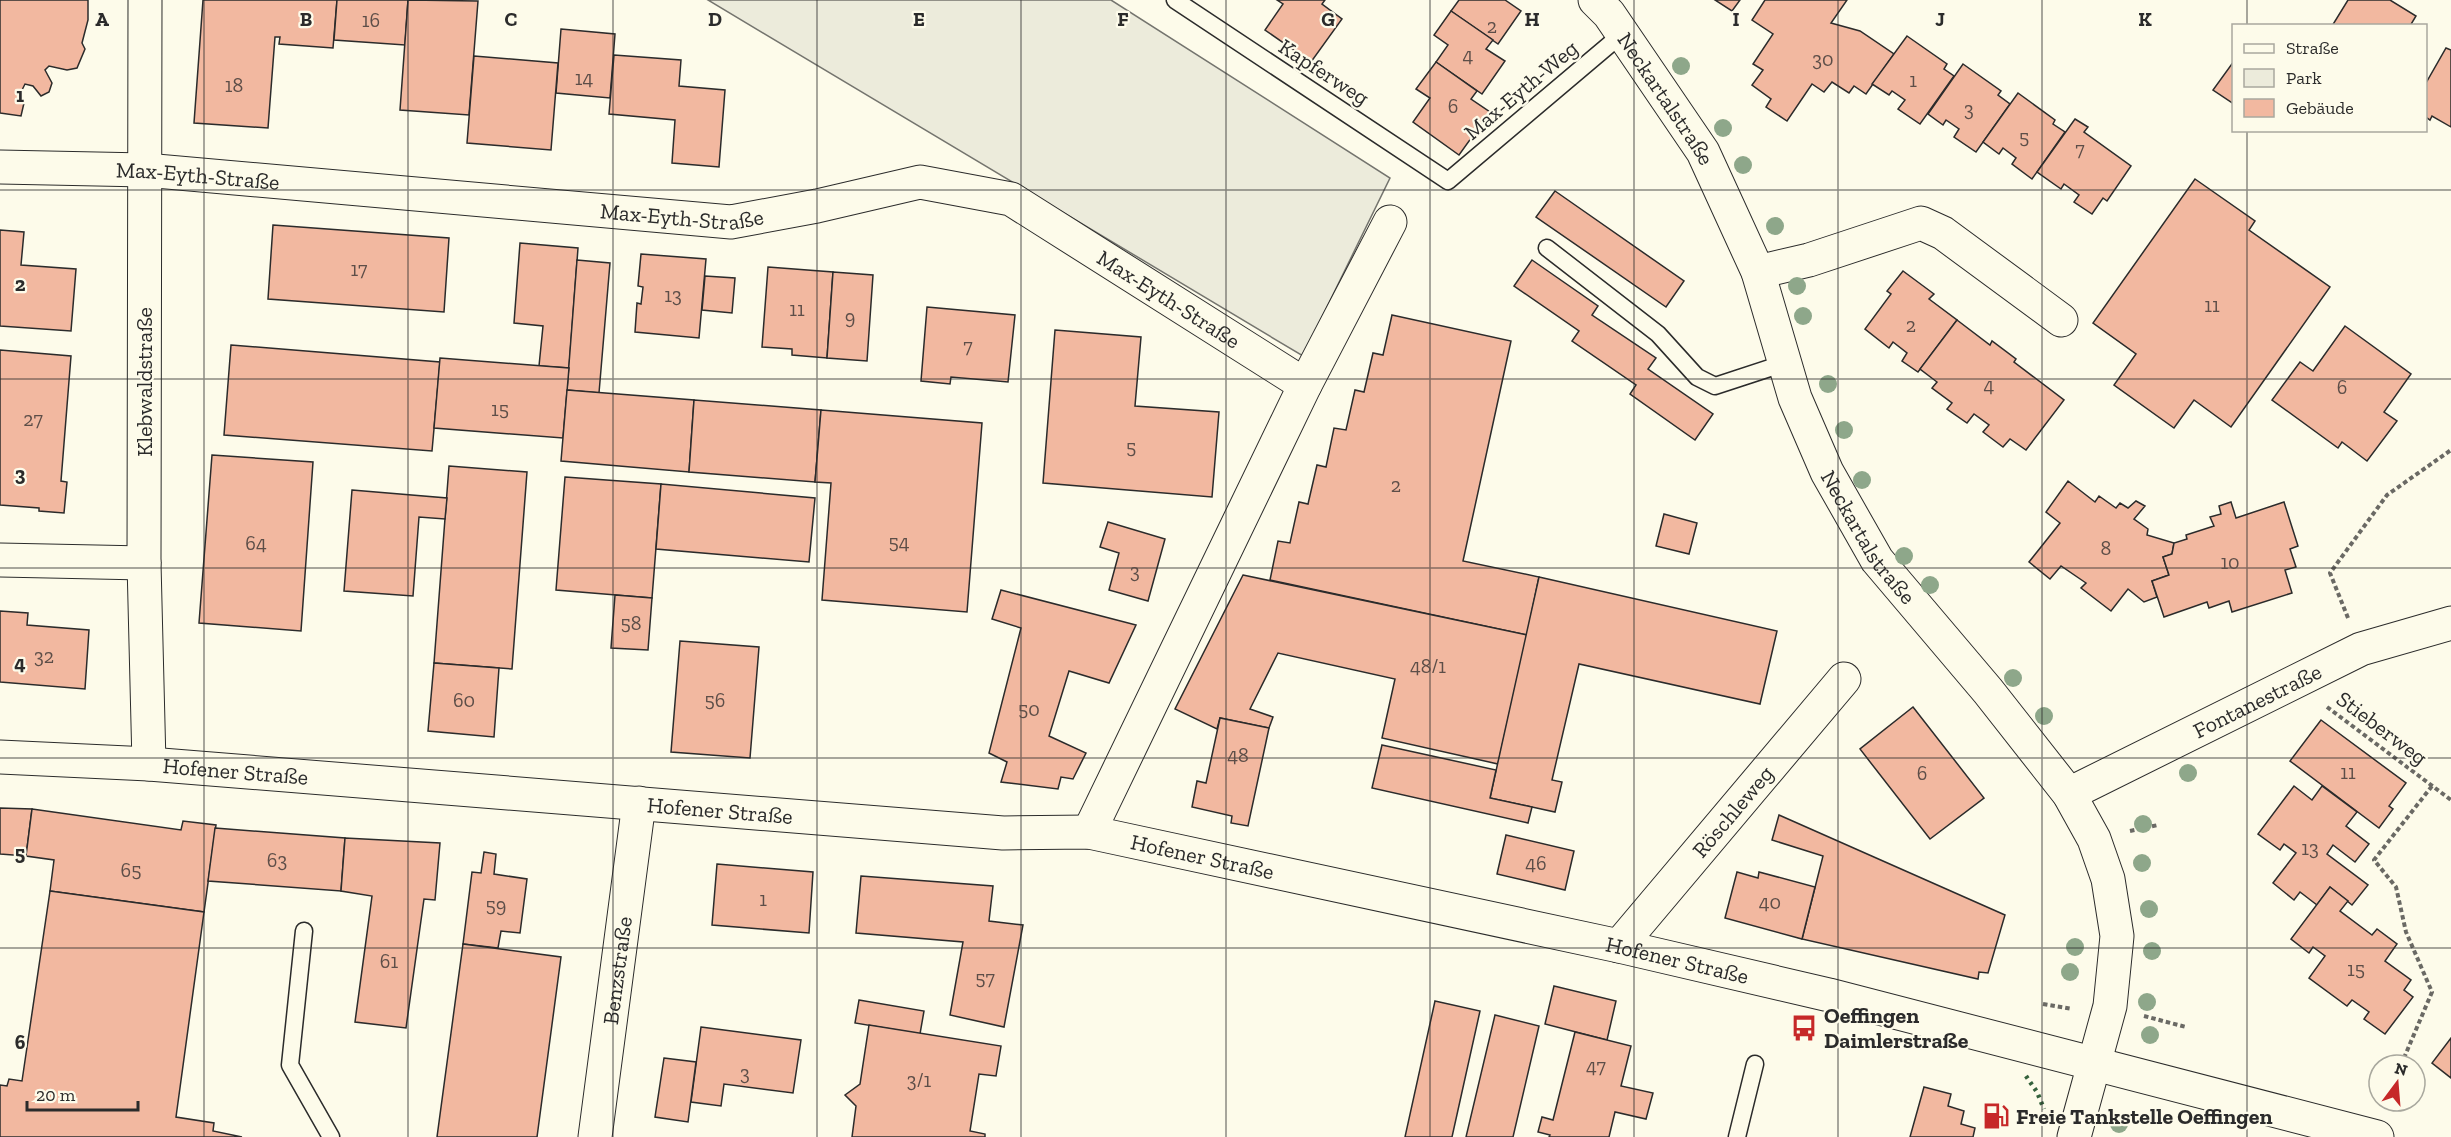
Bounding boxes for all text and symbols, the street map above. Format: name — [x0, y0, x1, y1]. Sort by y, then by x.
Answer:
text: A — [95, 7, 109, 31]
text: B — [300, 7, 312, 31]
text: C — [505, 7, 518, 31]
text: D — [708, 7, 722, 31]
text: E — [913, 7, 925, 31]
text: F — [1117, 7, 1129, 31]
text: G — [1321, 7, 1335, 31]
text: H — [1524, 7, 1540, 31]
text: I — [1732, 7, 1740, 31]
text: J — [1935, 7, 1945, 31]
text: K — [2138, 7, 2152, 31]
house number: 16 — [362, 8, 380, 32]
house number: 2 — [1487, 14, 1497, 38]
legend — [2232, 24, 2427, 132]
street label: Neckartalstraße — [1612, 27, 1721, 169]
street label: Kapferweg — [1274, 33, 1374, 111]
street label: Max-Eyth-Weg — [1459, 35, 1583, 145]
text: Straße — [2286, 37, 2339, 59]
house number: 4 — [1463, 43, 1474, 67]
house number: 30 — [1812, 47, 1834, 71]
house number: 14 — [575, 66, 593, 90]
text: Park — [2286, 67, 2322, 89]
house number: 1 — [1909, 68, 1917, 92]
house number: 18 — [225, 73, 243, 97]
text: 1 — [16, 83, 24, 107]
house number: 6 — [1448, 94, 1458, 118]
house number: 3 — [1964, 97, 1974, 121]
text: Gebäude — [2286, 97, 2354, 119]
house number: 5 — [2019, 125, 2029, 149]
house number: 7 — [2075, 137, 2085, 161]
street label: Max-Eyth-Straße — [116, 156, 281, 195]
street label: Max-Eyth-Straße — [599, 197, 766, 236]
street label: Max-Eyth-Straße — [1092, 244, 1245, 354]
house number: 17 — [351, 257, 368, 281]
text: 2 — [15, 272, 26, 296]
house number: 13 — [664, 283, 682, 307]
house number: 11 — [2204, 293, 2220, 317]
house number: 11 — [789, 297, 805, 321]
house number: 9 — [845, 305, 855, 329]
street label: Klebwaldstraße — [131, 307, 158, 457]
house number: 2 — [1906, 313, 1916, 337]
house number: 7 — [963, 334, 973, 358]
house number: 4 — [1984, 373, 1995, 397]
house number: 6 — [2337, 375, 2347, 399]
house number: 15 — [491, 397, 509, 421]
house number: 27 — [23, 407, 43, 431]
house number: 5 — [1126, 435, 1136, 459]
text: 3 — [15, 462, 26, 486]
street label: Neckartalstraße — [1815, 465, 1922, 609]
house number: 2 — [1391, 473, 1401, 497]
house number: 54 — [888, 530, 910, 554]
house number: 64 — [245, 531, 267, 555]
house number: 8 — [2101, 536, 2111, 560]
house number: 10 — [2220, 550, 2240, 574]
house number: 3 — [1130, 559, 1140, 583]
house number: 58 — [621, 611, 642, 635]
house number: 32 — [34, 644, 54, 668]
text: 4 — [14, 651, 26, 675]
house number: 48/1 — [1410, 654, 1446, 678]
street label: Fontanestraße — [2188, 657, 2326, 744]
street label: Stieberweg — [2331, 685, 2433, 771]
house number: 60 — [453, 688, 475, 712]
house number: 56 — [705, 688, 725, 712]
house number: 50 — [1018, 697, 1040, 721]
house number: 48 — [1227, 743, 1249, 767]
street label: Hofener Straße — [162, 752, 309, 790]
street label: Röschleweg — [1686, 760, 1779, 863]
house number: 11 — [2340, 760, 2356, 784]
house number: 6 — [1917, 761, 1927, 785]
street label: Hofener Straße — [646, 791, 794, 829]
street label: Hofener Straße — [1128, 828, 1277, 885]
house number: 13 — [2301, 836, 2319, 860]
text: 5 — [15, 841, 25, 865]
house number: 63 — [267, 848, 287, 872]
house number: 46 — [1525, 851, 1547, 875]
house number: 65 — [121, 858, 141, 882]
house number: 1 — [759, 887, 767, 911]
house number: 40 — [1759, 890, 1781, 914]
house number: 59 — [486, 893, 506, 917]
street label: Benzstraße — [596, 915, 637, 1026]
street label: Hofener Straße — [1603, 930, 1752, 989]
house number: 61 — [380, 949, 398, 973]
house number: 15 — [2347, 957, 2365, 981]
house number: 57 — [975, 966, 995, 990]
place label: Oeffingen Daimlerstraße — [1824, 1002, 1969, 1054]
bus stop icon: Oeffingen Daimlerstraße — [1789, 1013, 1819, 1043]
text: 6 — [15, 1030, 26, 1054]
north arrow — [2367, 1053, 2427, 1113]
house number: 47 — [1586, 1054, 1607, 1078]
text: N — [2393, 1058, 2409, 1080]
house number: 3 — [740, 1061, 750, 1085]
house number: 3/1 — [907, 1068, 931, 1092]
scale bar — [27, 1074, 138, 1112]
text: 20 m — [36, 1084, 76, 1106]
fuel station icon: Freie Tankstelle Oeffingen — [1981, 1101, 2011, 1131]
place label: Freie Tankstelle Oeffingen — [2016, 1103, 2273, 1130]

